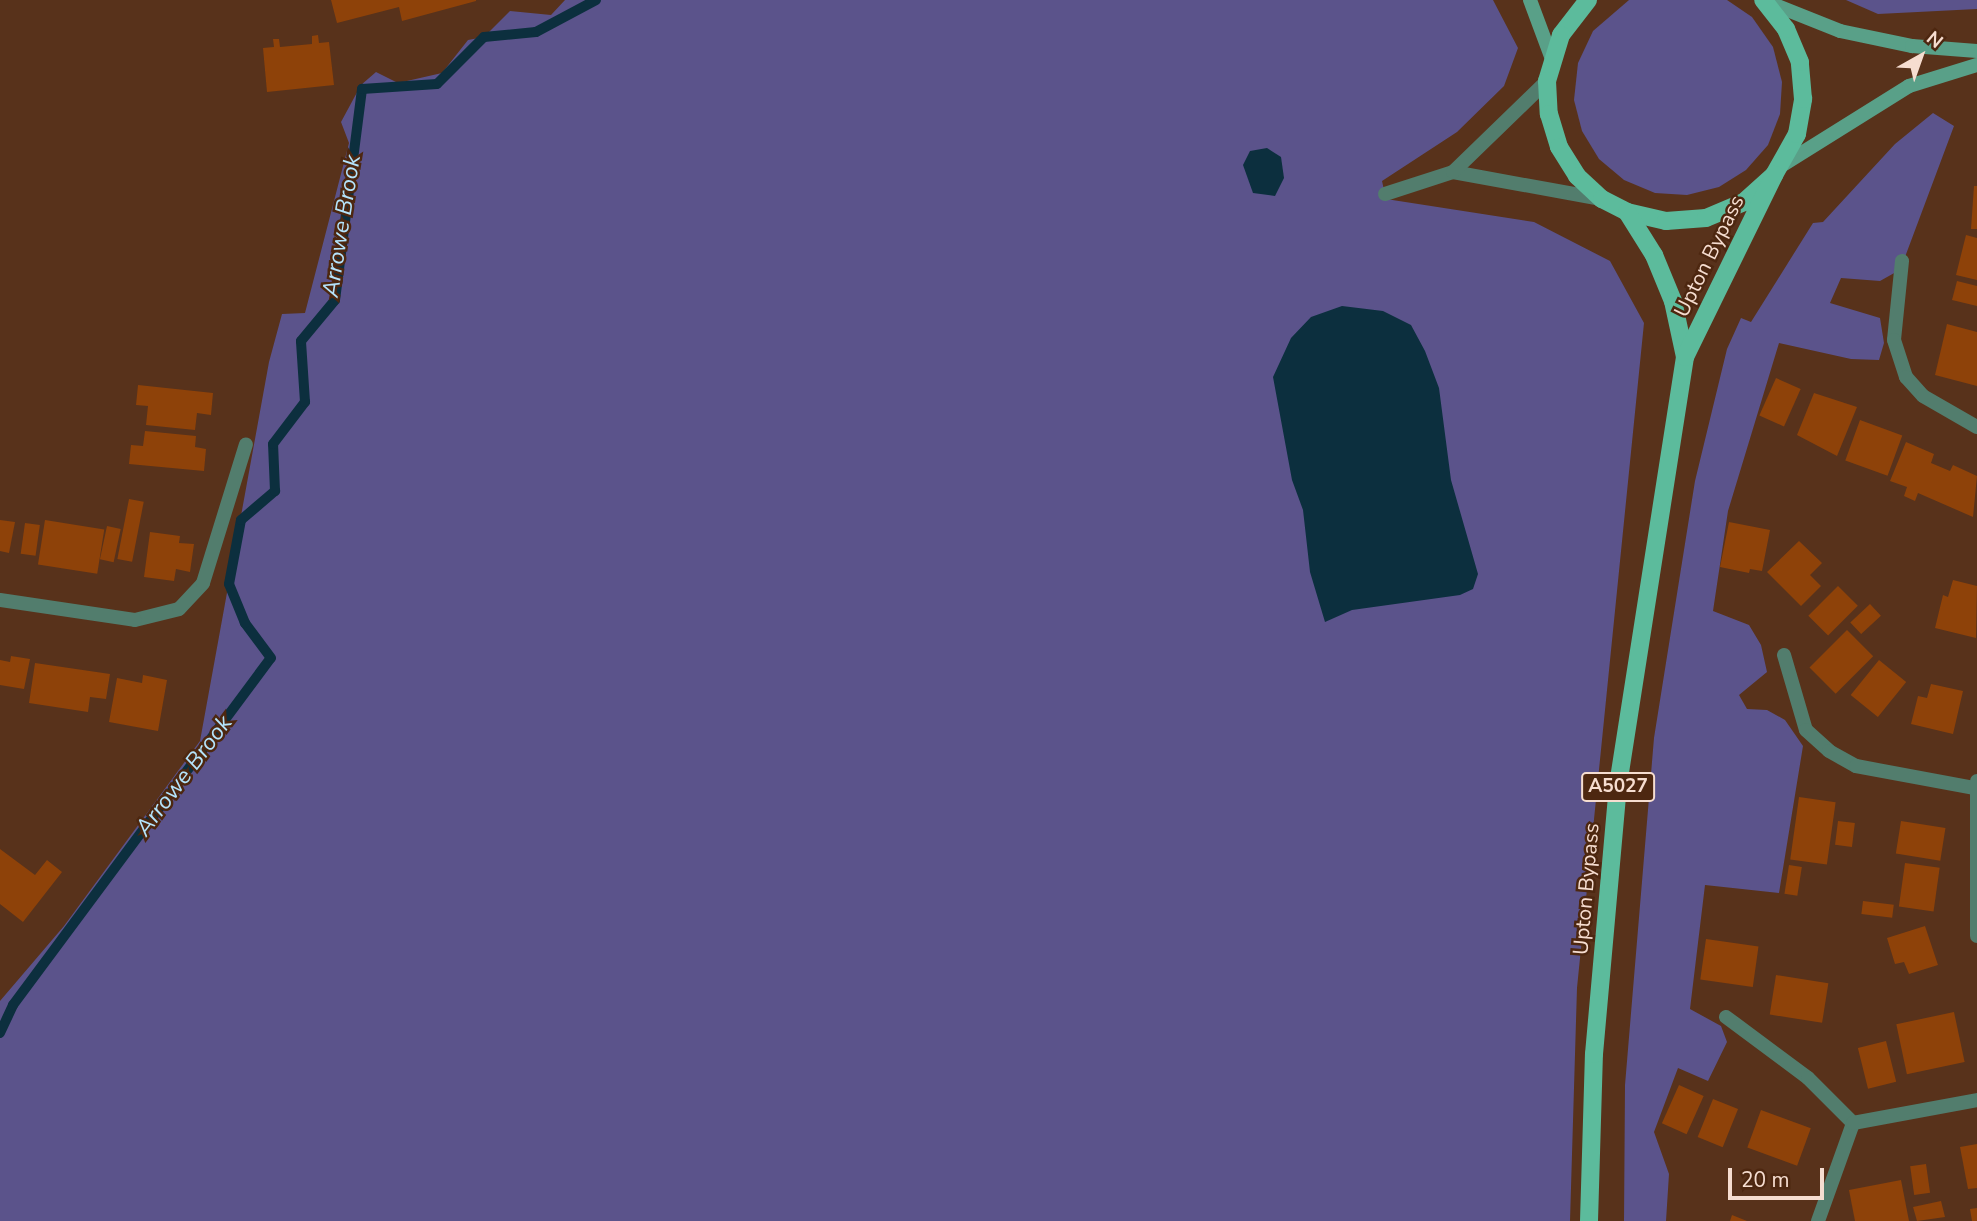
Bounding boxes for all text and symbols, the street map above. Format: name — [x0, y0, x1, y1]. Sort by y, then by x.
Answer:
north arrow — [1886, 21, 1956, 91]
text: N — [1921, 25, 1948, 54]
water label: Arrowe Brook — [317, 153, 367, 299]
street label: Upton Bypass — [1669, 191, 1749, 321]
water label: Arrowe Brook — [130, 710, 238, 842]
road number: A5027 — [1580, 772, 1656, 802]
street label: Upton Bypass — [1568, 822, 1604, 956]
scale bar — [1732, 1154, 1828, 1198]
text: 20 m — [1741, 1166, 1790, 1194]

